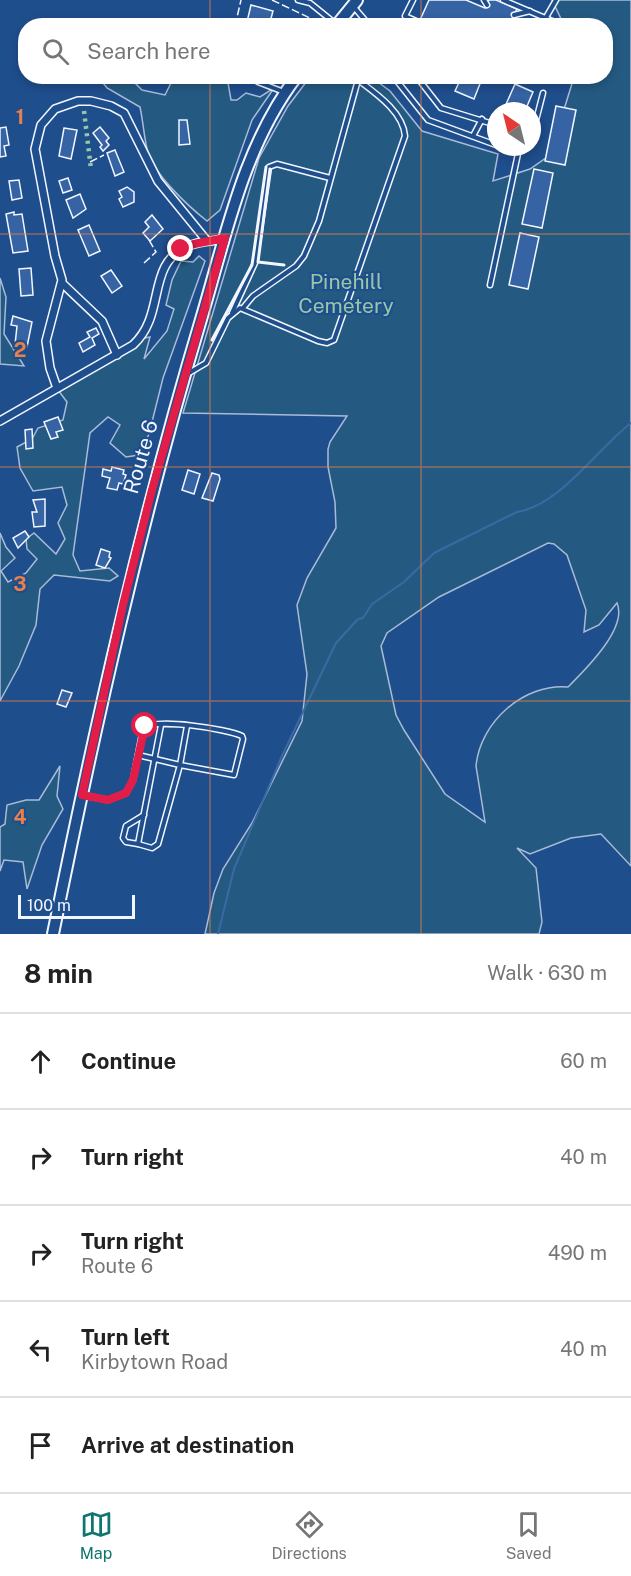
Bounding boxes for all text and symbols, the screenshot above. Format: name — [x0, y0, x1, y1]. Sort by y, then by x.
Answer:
search box — [18, 18, 613, 84]
icon: search — [39, 35, 72, 68]
text: Search here — [87, 38, 211, 64]
north arrow — [487, 102, 541, 156]
text: 1 — [16, 105, 24, 129]
route end — [167, 235, 193, 261]
park label: Pinehill Cemetery — [298, 269, 394, 318]
text: 2 — [14, 338, 26, 362]
street label: Route 6 — [118, 417, 163, 497]
text: 3 — [13, 572, 27, 596]
route start — [131, 712, 157, 738]
text: 4 — [13, 805, 27, 829]
scale bar — [18, 892, 135, 920]
text: 100 m — [27, 896, 71, 915]
text: 8 min — [24, 958, 93, 989]
text: Walk · 630 m — [487, 961, 607, 985]
icon: ahead — [24, 1045, 57, 1078]
text: Continue — [81, 1048, 176, 1074]
text: 60 m — [560, 1049, 607, 1073]
icon: right — [24, 1141, 57, 1174]
text: Turn right — [81, 1144, 184, 1170]
text: 40 m — [560, 1145, 607, 1169]
text: Turn right — [81, 1228, 184, 1254]
icon: right — [24, 1237, 57, 1270]
text: 490 m — [548, 1241, 607, 1265]
text: Route 6 — [81, 1254, 153, 1278]
text: Turn left — [81, 1324, 170, 1350]
icon: left — [24, 1333, 57, 1366]
text: 40 m — [560, 1337, 607, 1361]
text: Kirbytown Road — [81, 1350, 228, 1374]
icon: arrive — [24, 1429, 57, 1462]
text: Arrive at destination — [81, 1432, 294, 1458]
tab: Map — [80, 1508, 113, 1563]
tab: Directions — [272, 1508, 347, 1563]
tab: Saved — [506, 1508, 551, 1563]

